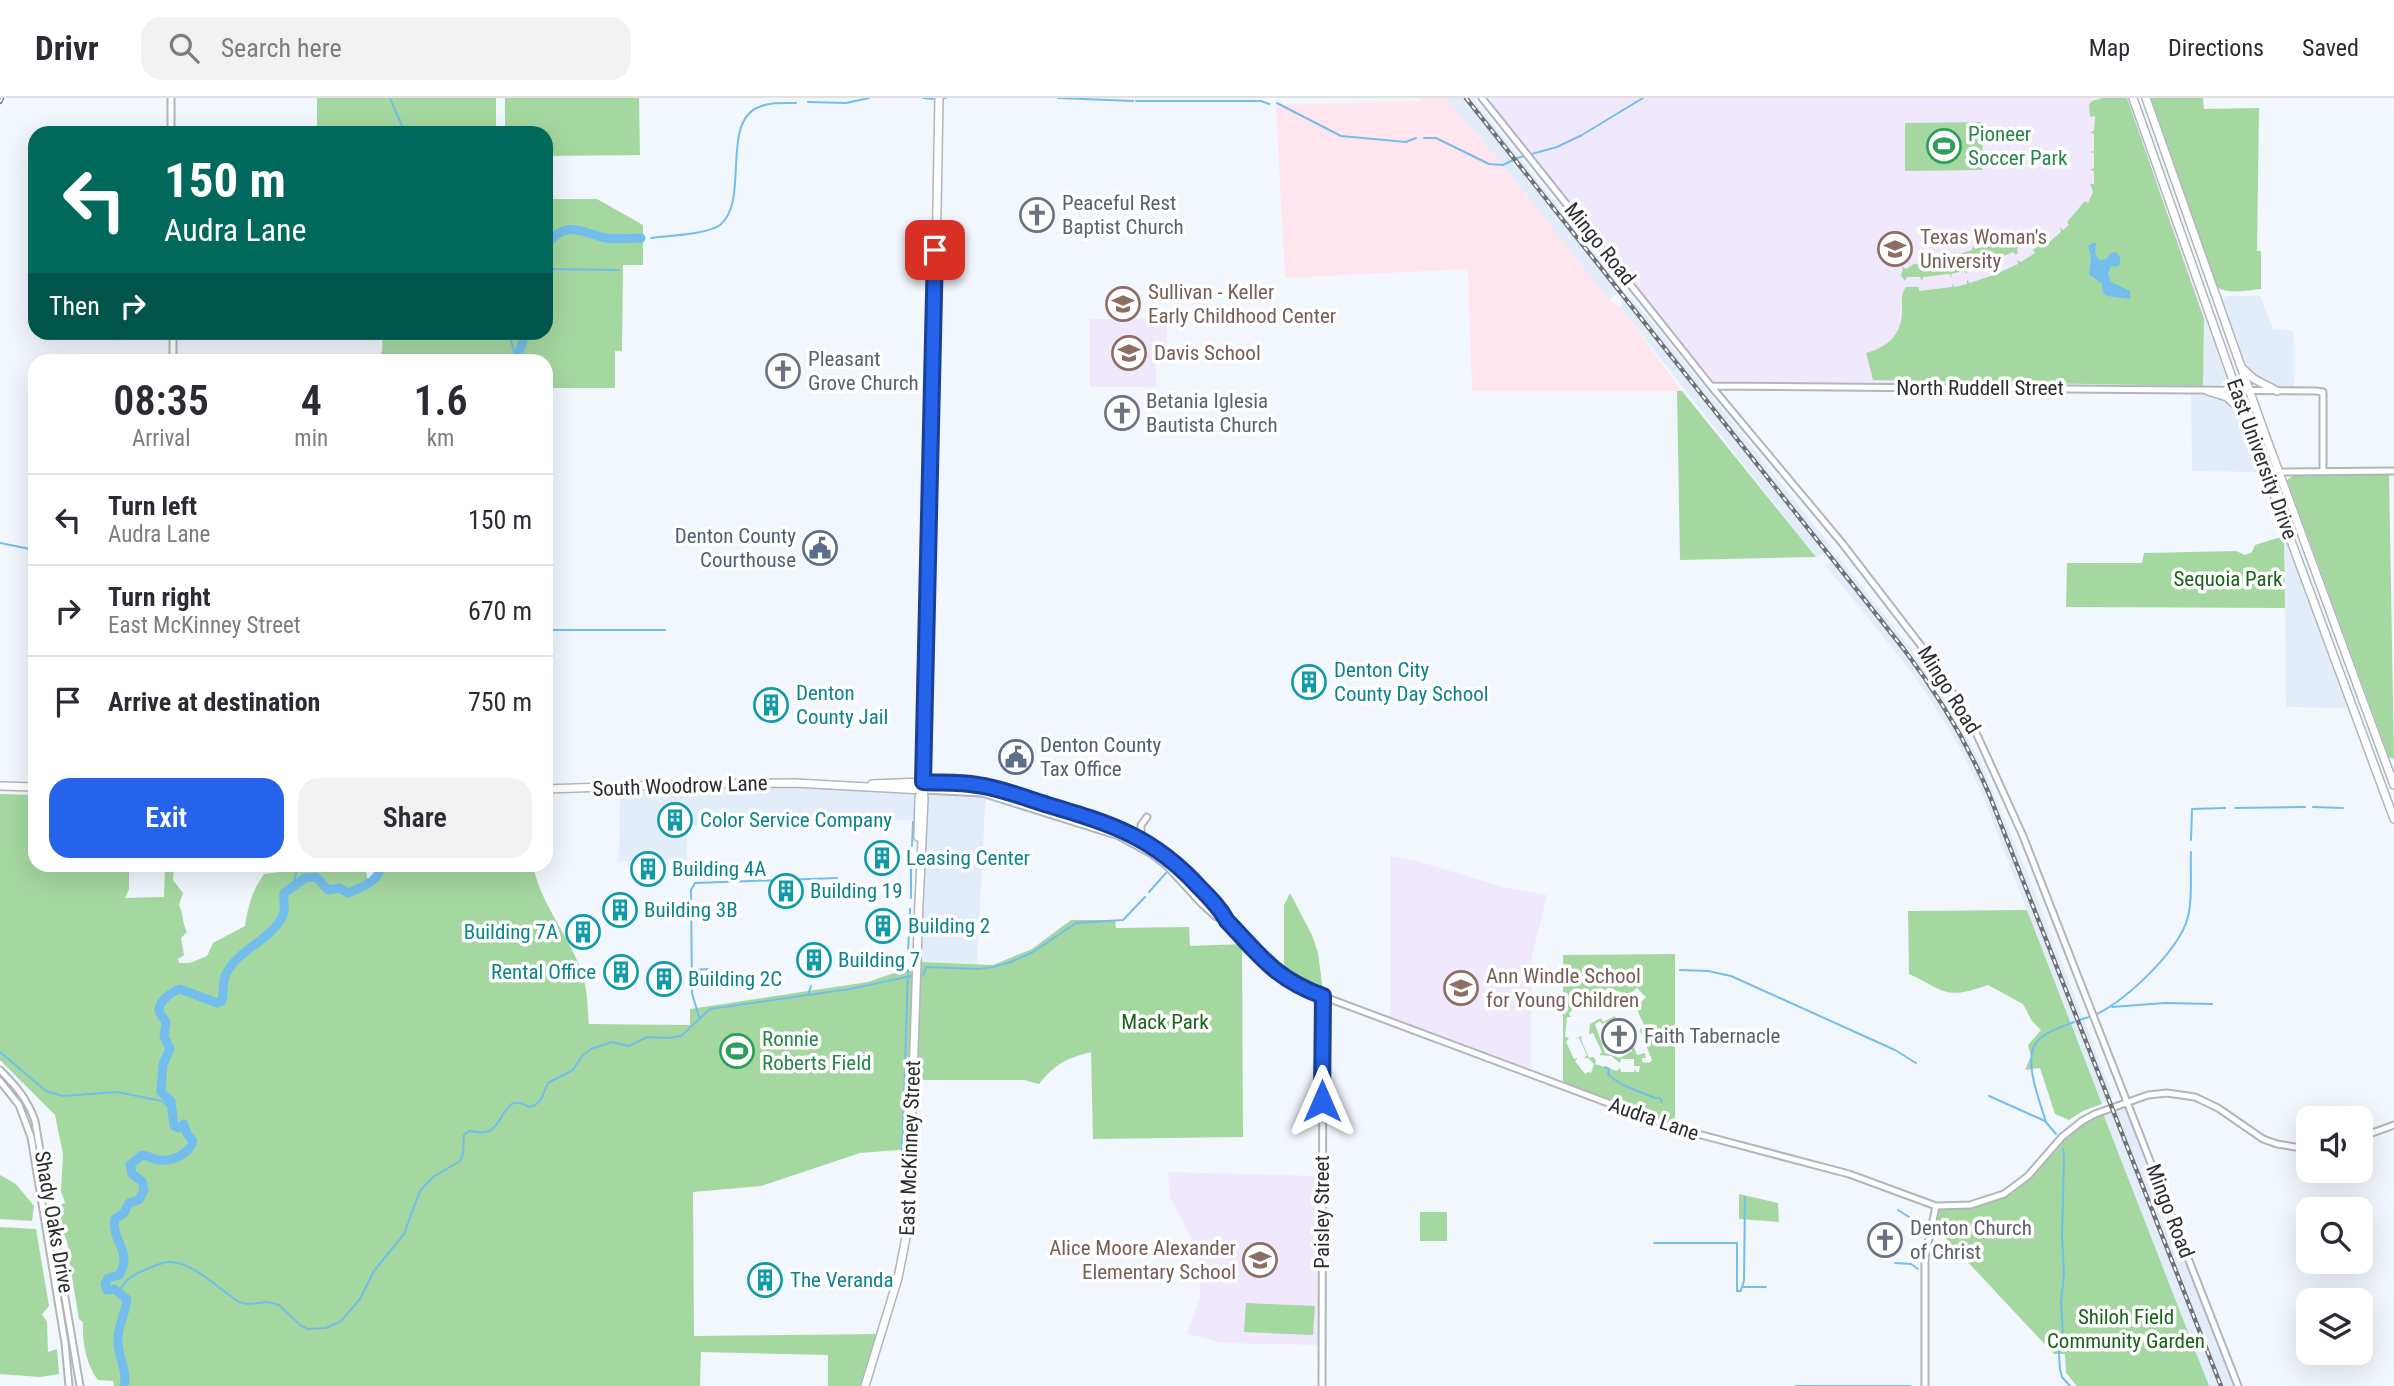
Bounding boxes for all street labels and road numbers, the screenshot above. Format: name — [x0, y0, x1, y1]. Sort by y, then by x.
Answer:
street label: Mingo Road — [1560, 198, 1640, 290]
street label: East University Drive — [2222, 375, 2302, 543]
street label: North Ruddell Street — [1896, 376, 2064, 400]
street label: Mingo Road — [1913, 642, 1985, 738]
street label: South Woodrow Lane — [592, 771, 768, 801]
street label: East McKinney Street — [895, 1060, 925, 1236]
street label: Audra Lane — [1606, 1092, 1702, 1146]
street label: Shady Oaks Drive — [30, 1149, 78, 1295]
street label: Paisley Street — [1310, 1155, 1334, 1269]
street label: Mingo Road — [2141, 1161, 2199, 1261]

